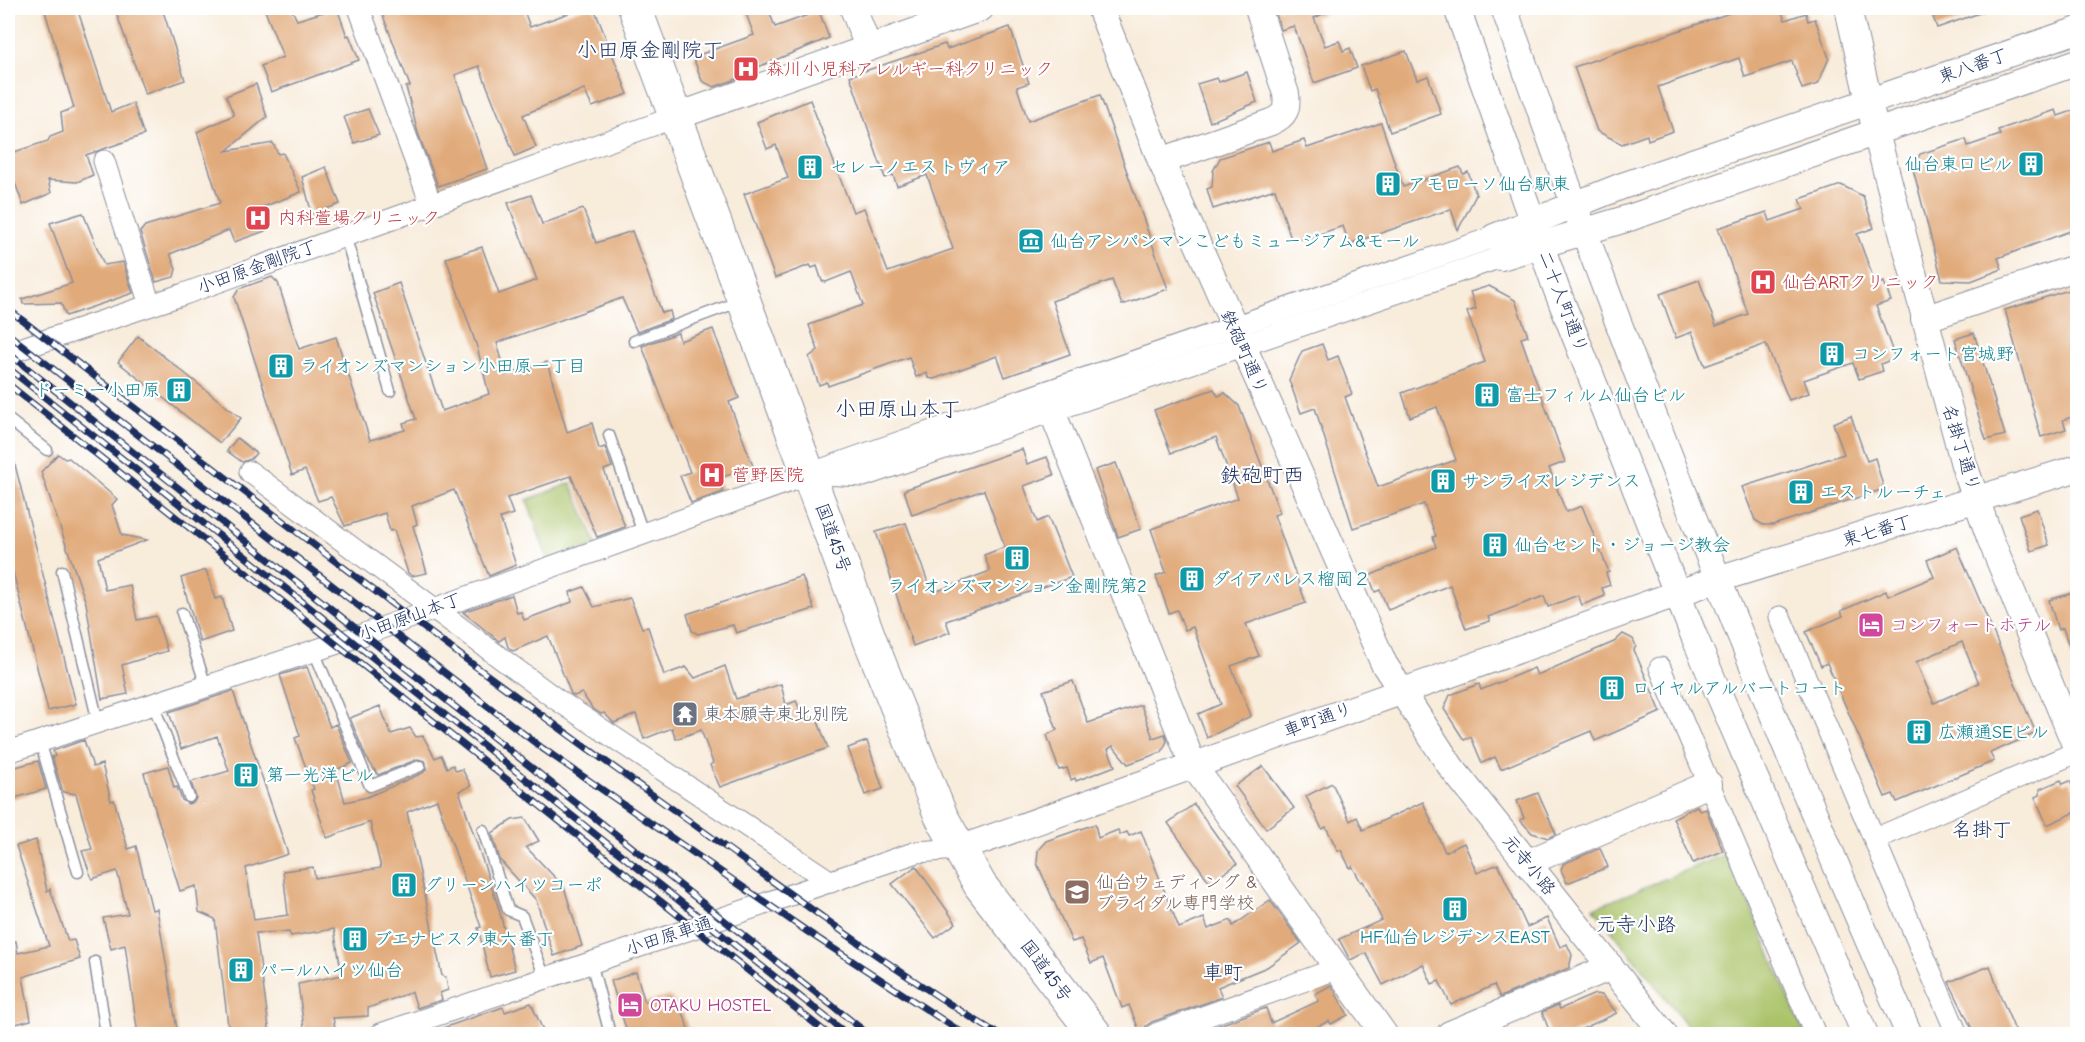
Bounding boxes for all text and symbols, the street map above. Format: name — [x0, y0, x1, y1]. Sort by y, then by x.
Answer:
district label: 小田原金剛院丁 — [577, 38, 724, 62]
street label: 東八番丁 — [1936, 44, 2010, 88]
hospital icon: 森川小児科アレルギー科クリニック — [731, 54, 761, 84]
place label: 森川小児科アレルギー科クリニック — [766, 59, 1053, 80]
building icon: 仙台東口ビル — [2016, 149, 2046, 179]
building icon: セレーノエストヴィア — [795, 152, 825, 182]
place label: 仙台東口ビル — [1904, 154, 2012, 175]
place label: セレーノエストヴィア — [830, 157, 1011, 178]
building icon: アモローソ仙台駅東 — [1373, 169, 1403, 199]
place label: アモローソ仙台駅東 — [1408, 174, 1570, 195]
hospital icon: 内科萱場クリニック — [243, 203, 273, 233]
place label: 内科萱場クリニック — [278, 208, 440, 229]
museum icon: 仙台アンパンマンこどもミュージアム&モール — [1016, 226, 1046, 256]
place label: 仙台アンパンマンこどもミュージアム&モール — [1050, 231, 1419, 252]
street label: 小田原金剛院丁 — [194, 236, 320, 298]
street label: 二十人町通り — [1534, 248, 1592, 356]
hospital icon: 仙台ARTクリニック — [1748, 267, 1778, 297]
place label: 仙台ARTクリニック — [1782, 272, 1939, 293]
street label: 鉄砲町通り — [1216, 307, 1272, 397]
building icon: コンフォート宮城野 — [1817, 339, 1847, 369]
place label: コンフォート宮城野 — [1852, 344, 2014, 365]
building icon: ライオンズマンション小田原一丁目 — [266, 351, 296, 381]
place label: ライオンズマンション小田原一丁目 — [300, 356, 586, 377]
building icon: ドーミー小田原 — [164, 375, 194, 405]
place label: ドーミー小田原 — [34, 380, 160, 401]
building icon: 富士フィルム仙台ビル — [1472, 380, 1502, 410]
place label: 富士フィルム仙台ビル — [1506, 385, 1686, 406]
district label: 小田原山本丁 — [835, 397, 961, 421]
street label: 名掛丁通り — [1938, 402, 1984, 494]
hospital icon: 菅野医院 — [697, 460, 727, 490]
district label: 鉄砲町西 — [1220, 463, 1304, 487]
place label: 菅野医院 — [732, 465, 804, 486]
building icon: サンライズレジデンス — [1428, 466, 1458, 496]
place label: サンライズレジデンス — [1462, 471, 1641, 492]
building icon: エストルーチェ — [1786, 477, 1816, 507]
place label: エストルーチェ — [1820, 482, 1946, 503]
street label: 国道45号 — [811, 500, 855, 576]
street label: 東七番丁 — [1840, 511, 1914, 551]
building icon: 仙台セント・ジョージ教会 — [1480, 530, 1510, 560]
place label: 仙台セント・ジョージ教会 — [1514, 535, 1730, 556]
building icon: ライオンズマンション金剛院第2 — [1002, 543, 1032, 573]
building icon: ダイアパレス榴岡２ — [1177, 564, 1207, 594]
place label: ダイアパレス榴岡２ — [1212, 569, 1371, 590]
place label: ライオンズマンション金剛院第2 — [887, 576, 1147, 597]
street label: 小田原山本丁 — [356, 589, 464, 645]
hotel icon: コンフォートホテル — [1856, 610, 1886, 640]
place label: コンフォートホテル — [1890, 615, 2051, 636]
building icon: ロイヤルアルバートコート — [1597, 673, 1627, 703]
place label: ロイヤルアルバートコート — [1632, 678, 1847, 699]
street label: 車町通り — [1281, 698, 1355, 742]
temple icon: 東本願寺東北別院 — [670, 699, 700, 729]
place label: 東本願寺東北別院 — [704, 704, 848, 725]
building icon: 広瀬通SEビル — [1904, 717, 1934, 747]
place label: 広瀬通SEビル — [1938, 722, 2048, 743]
building icon: 第一光洋ビル — [231, 760, 261, 790]
place label: 第一光洋ビル — [266, 765, 374, 786]
district label: 名掛丁 — [1952, 818, 2012, 841]
street label: 元寺小路 — [1498, 830, 1560, 900]
building icon: グリーンハイツコーポ — [389, 870, 419, 900]
place label: 仙台ウェディング & ブライダル専門学校 — [1096, 872, 1258, 914]
place label: グリーンハイツコーポ — [424, 875, 602, 896]
school or university icon: 仙台ウェディング & ブライダル専門学校 — [1062, 877, 1092, 907]
building icon: HF仙台レジデンスEAST — [1440, 894, 1470, 924]
street label: 小田原車通 — [623, 912, 715, 960]
district label: 元寺小路 — [1596, 913, 1676, 936]
building icon: ブエナビスタ東六番丁 — [340, 924, 370, 954]
place label: HF仙台レジデンスEAST — [1360, 927, 1551, 948]
place label: ブエナビスタ東六番丁 — [374, 929, 554, 950]
street label: 国道45号 — [1016, 936, 1076, 1006]
building icon: パールハイツ仙台 — [226, 955, 256, 985]
place label: パールハイツ仙台 — [260, 960, 403, 981]
district label: 車町 — [1203, 961, 1243, 984]
hotel icon: OTAKU HOSTEL — [615, 990, 645, 1020]
place label: OTAKU HOSTEL — [650, 995, 771, 1016]

